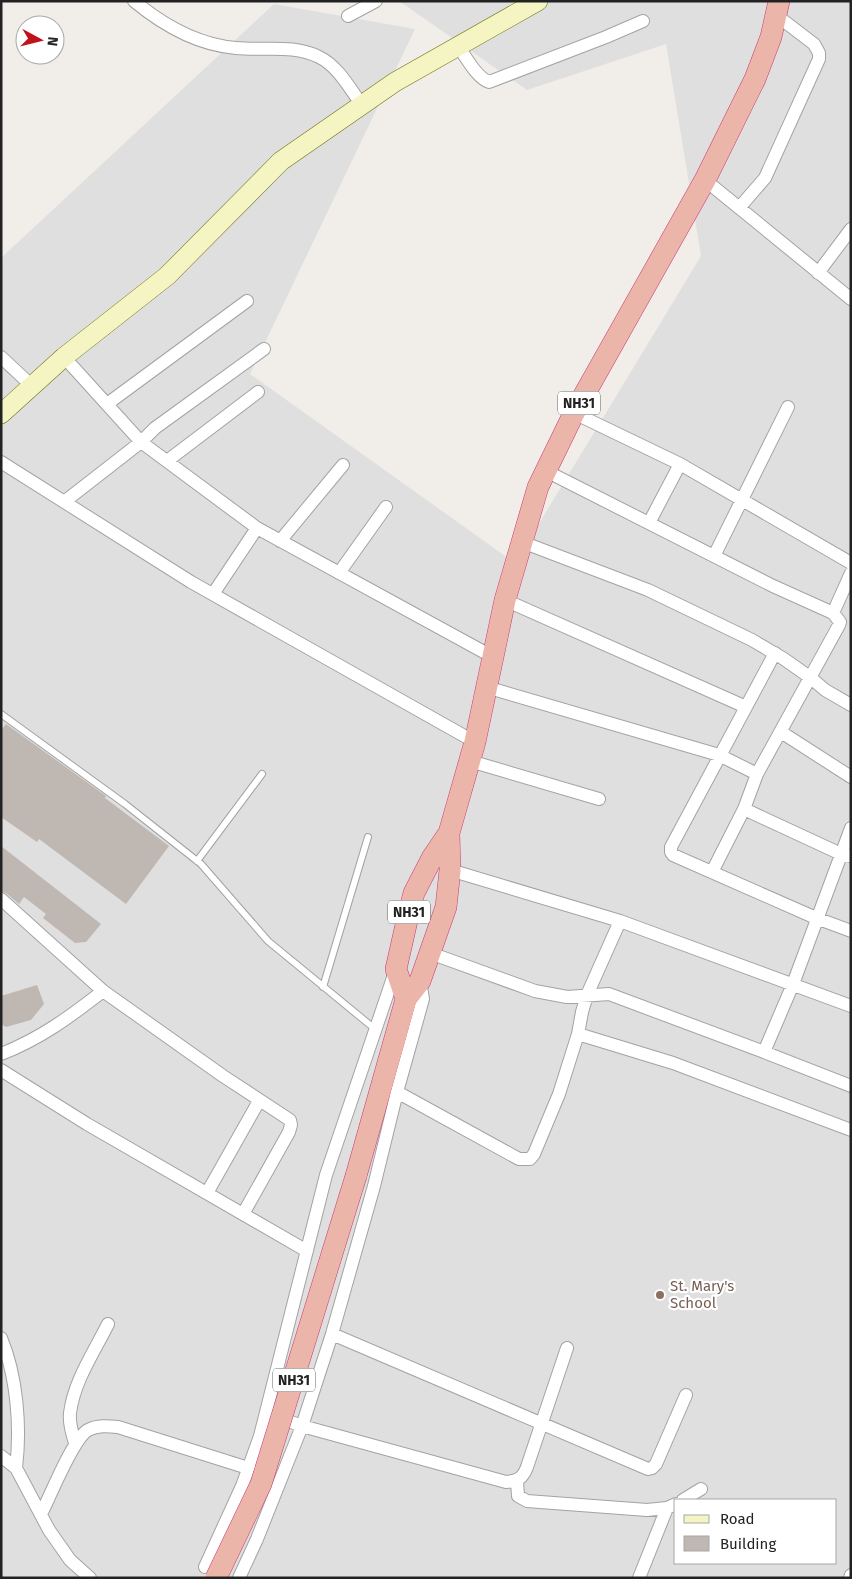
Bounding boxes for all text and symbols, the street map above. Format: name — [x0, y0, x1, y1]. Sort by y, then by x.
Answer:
north arrow — [15, 15, 65, 65]
text: N — [43, 36, 61, 47]
road number: NH31 — [558, 392, 600, 414]
road number: NH31 — [388, 900, 430, 924]
place label: St. Mary's School — [670, 1277, 734, 1312]
marker: St. Mary's School — [654, 1289, 666, 1301]
road number: NH31 — [273, 1368, 315, 1392]
legend — [674, 1499, 837, 1564]
text: Road — [720, 1510, 755, 1528]
text: Building — [720, 1535, 776, 1553]

